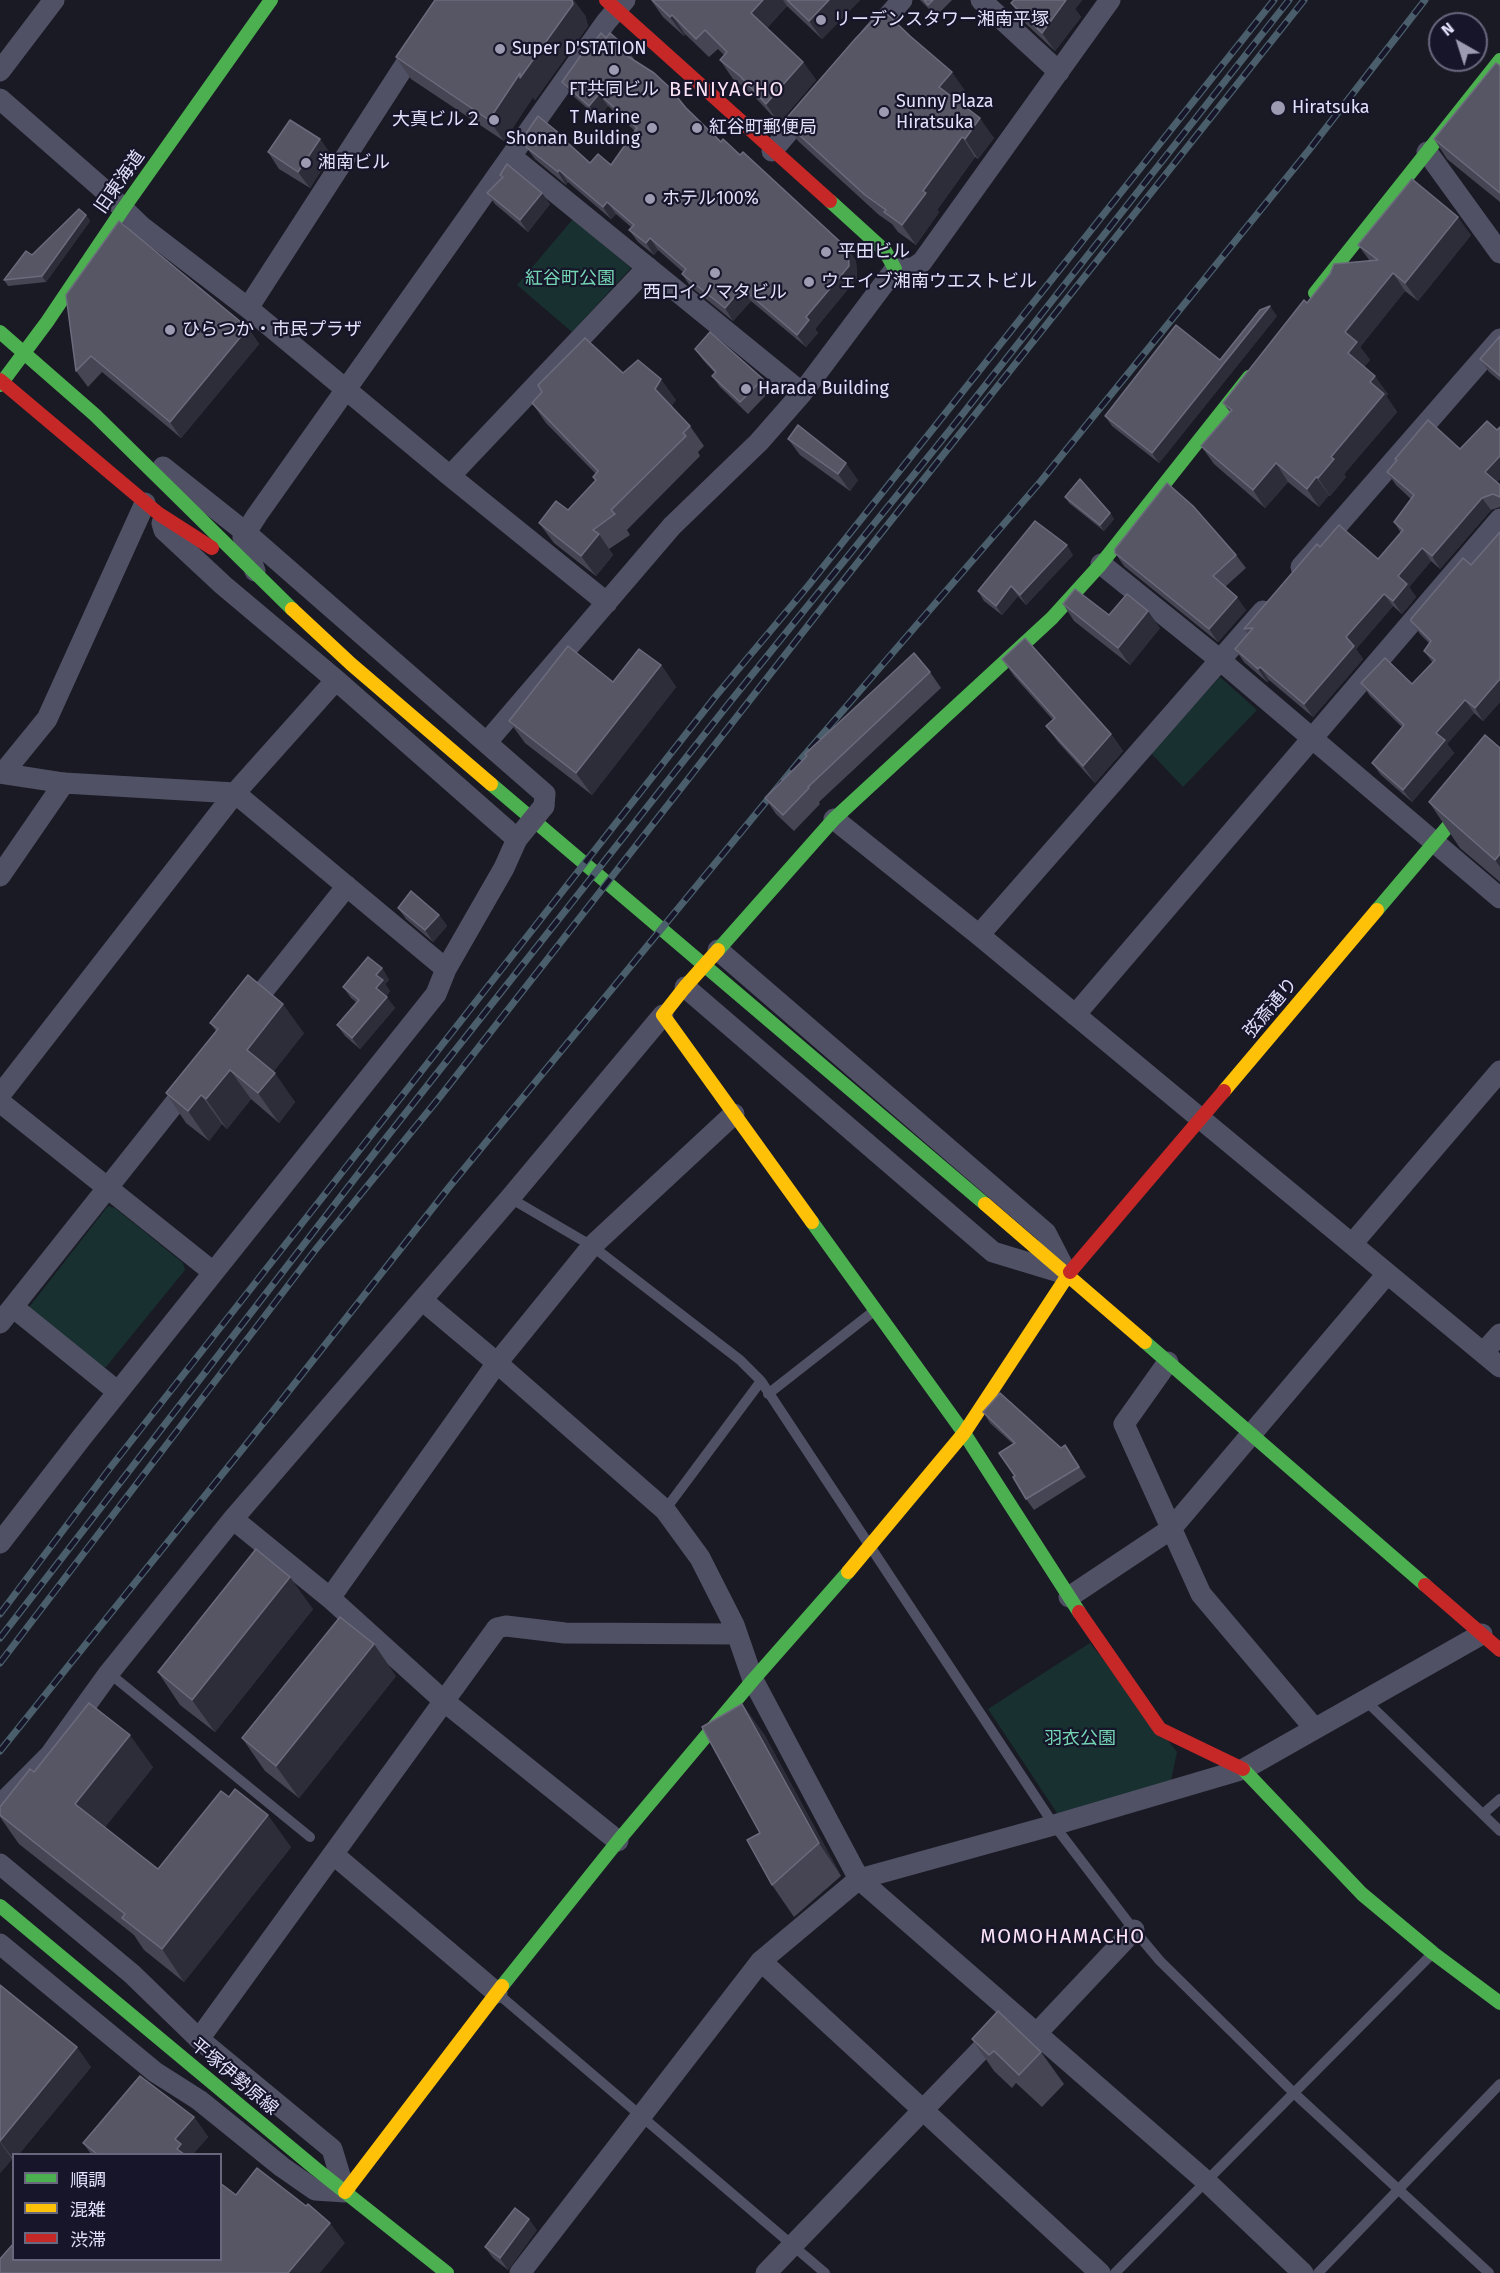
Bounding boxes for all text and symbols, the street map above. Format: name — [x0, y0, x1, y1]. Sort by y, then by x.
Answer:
place label: リーデンスタワー湘南平塚 — [833, 9, 1049, 31]
north arrow — [1428, 12, 1488, 72]
marker: リーデンスタワー湘南平塚 — [814, 13, 828, 27]
text: N — [1438, 18, 1458, 40]
place label: Super D'STATION — [512, 38, 647, 60]
marker: Super D'STATION — [493, 42, 507, 56]
marker: FT共同ビル — [607, 63, 621, 77]
district label: BENIYACHO — [669, 78, 785, 102]
place label: FT共同ビル — [569, 79, 659, 101]
place label: Sunny Plaza Hiratsuka — [896, 91, 994, 134]
place label: Hiratsuka — [1292, 97, 1370, 119]
marker: Hiratsuka — [1269, 99, 1287, 117]
marker: Sunny Plaza Hiratsuka — [877, 105, 891, 119]
place label: T Marine Shonan Building — [506, 107, 640, 150]
place label: 大真ビル２ — [392, 109, 482, 131]
marker: 大真ビル２ — [487, 113, 501, 127]
place label: 紅谷町郵便局 — [709, 117, 817, 139]
marker: T Marine Shonan Building — [645, 121, 659, 135]
marker: 紅谷町郵便局 — [690, 121, 704, 135]
street label: 旧東海道 — [91, 146, 149, 218]
place label: 湘南ビル — [318, 152, 390, 174]
marker: 湘南ビル — [299, 156, 313, 170]
place label: ホテル100% — [662, 188, 759, 210]
marker: ホテル100% — [643, 192, 657, 206]
place label: 平田ビル — [838, 241, 910, 263]
marker: 平田ビル — [819, 245, 833, 259]
marker: 西口イノマタビル — [708, 266, 722, 280]
park label: 紅谷町公園 — [525, 268, 615, 290]
place label: ウェイブ湘南ウエストビル — [821, 271, 1037, 293]
marker: ウェイブ湘南ウエストビル — [802, 275, 816, 289]
place label: 西口イノマタビル — [643, 282, 787, 304]
place label: ひらつか・市民プラザ — [182, 319, 362, 341]
marker: ひらつか・市民プラザ — [163, 323, 177, 337]
place label: Harada Building — [758, 378, 889, 400]
marker: Harada Building — [739, 382, 753, 396]
street label: 弦斎通り — [1240, 973, 1302, 1043]
park label: 羽衣公園 — [1044, 1728, 1116, 1750]
district label: MOMOHAMACHO — [980, 1925, 1146, 1949]
street label: 平塚伊勢原線 — [186, 2034, 282, 2120]
legend — [12, 2153, 222, 2261]
text: 順調 — [70, 2169, 106, 2191]
text: 混雑 — [70, 2199, 106, 2221]
text: 渋滞 — [70, 2229, 106, 2251]

